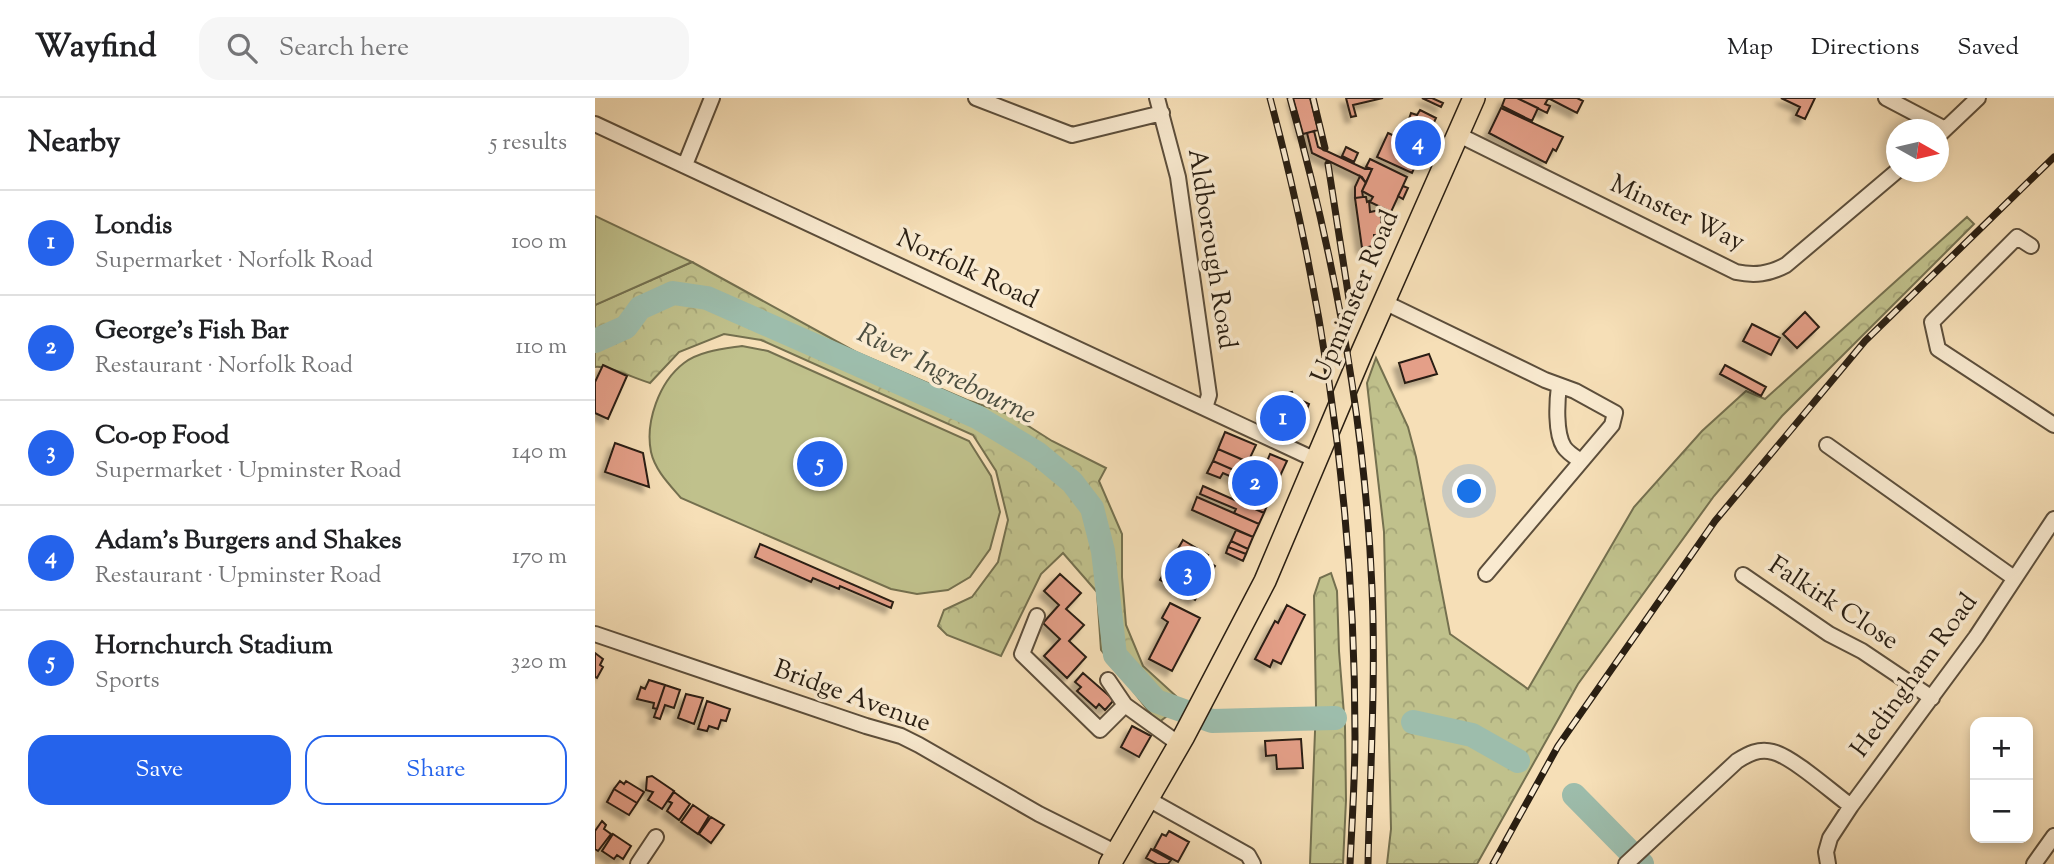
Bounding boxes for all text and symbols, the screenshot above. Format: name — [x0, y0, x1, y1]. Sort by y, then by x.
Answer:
search box — [199, 17, 689, 80]
text: Wayfind — [35, 24, 157, 72]
icon: search — [223, 29, 261, 67]
text: Search here — [279, 30, 409, 67]
text: Map — [1727, 31, 1773, 65]
text: Directions — [1811, 31, 1919, 65]
text: Saved — [1957, 31, 2019, 65]
pin: 4 — [1395, 117, 1441, 169]
north arrow — [1886, 119, 1949, 182]
text: Nearby — [28, 122, 120, 165]
text: 5 results — [490, 127, 567, 160]
street label: Aldborough Road — [1177, 146, 1245, 352]
street label: Minster Way — [1603, 167, 1751, 261]
street label: Upminster Road — [1303, 204, 1409, 389]
text: Londis — [95, 208, 172, 245]
street label: Norfolk Road — [890, 221, 1044, 319]
text: 1 — [47, 226, 55, 259]
text: 100 m — [511, 226, 567, 259]
text: Supermarket · Norfolk Road — [95, 245, 373, 278]
text: George's Fish Bar — [95, 313, 289, 350]
water label: River Ingrebourne — [850, 314, 1042, 436]
text: 2 — [46, 331, 56, 364]
text: 110 m — [516, 331, 567, 364]
text: Restaurant · Norfolk Road — [95, 350, 353, 383]
pin: 1 — [1260, 392, 1306, 444]
text: Co-op Food — [95, 418, 229, 455]
text: 3 — [46, 436, 56, 469]
text: 140 m — [512, 436, 567, 469]
pin: 5 — [797, 438, 843, 490]
text: Supermarket · Upminster Road — [95, 455, 402, 488]
pin: 2 — [1232, 457, 1278, 509]
your location — [1452, 474, 1486, 508]
text: Adam's Burgers and Shakes — [95, 523, 401, 560]
text: 4 — [45, 541, 57, 574]
text: 170 m — [512, 541, 567, 574]
pin: 3 — [1165, 547, 1211, 599]
street label: Falkirk Close — [1761, 548, 1905, 660]
text: Restaurant · Upminster Road — [95, 560, 382, 593]
street label: Hedingham Road — [1843, 586, 1988, 766]
text: Hornchurch Stadium — [95, 628, 333, 665]
text: 5 — [47, 646, 55, 679]
text: 320 m — [511, 646, 567, 679]
street label: Bridge Avenue — [768, 651, 936, 743]
text: Sports — [95, 665, 160, 698]
map controls — [1970, 717, 2033, 843]
button: + — [1970, 717, 2033, 780]
button: Save — [28, 735, 291, 805]
button: Share — [305, 735, 567, 805]
button: − — [1970, 780, 2033, 843]

